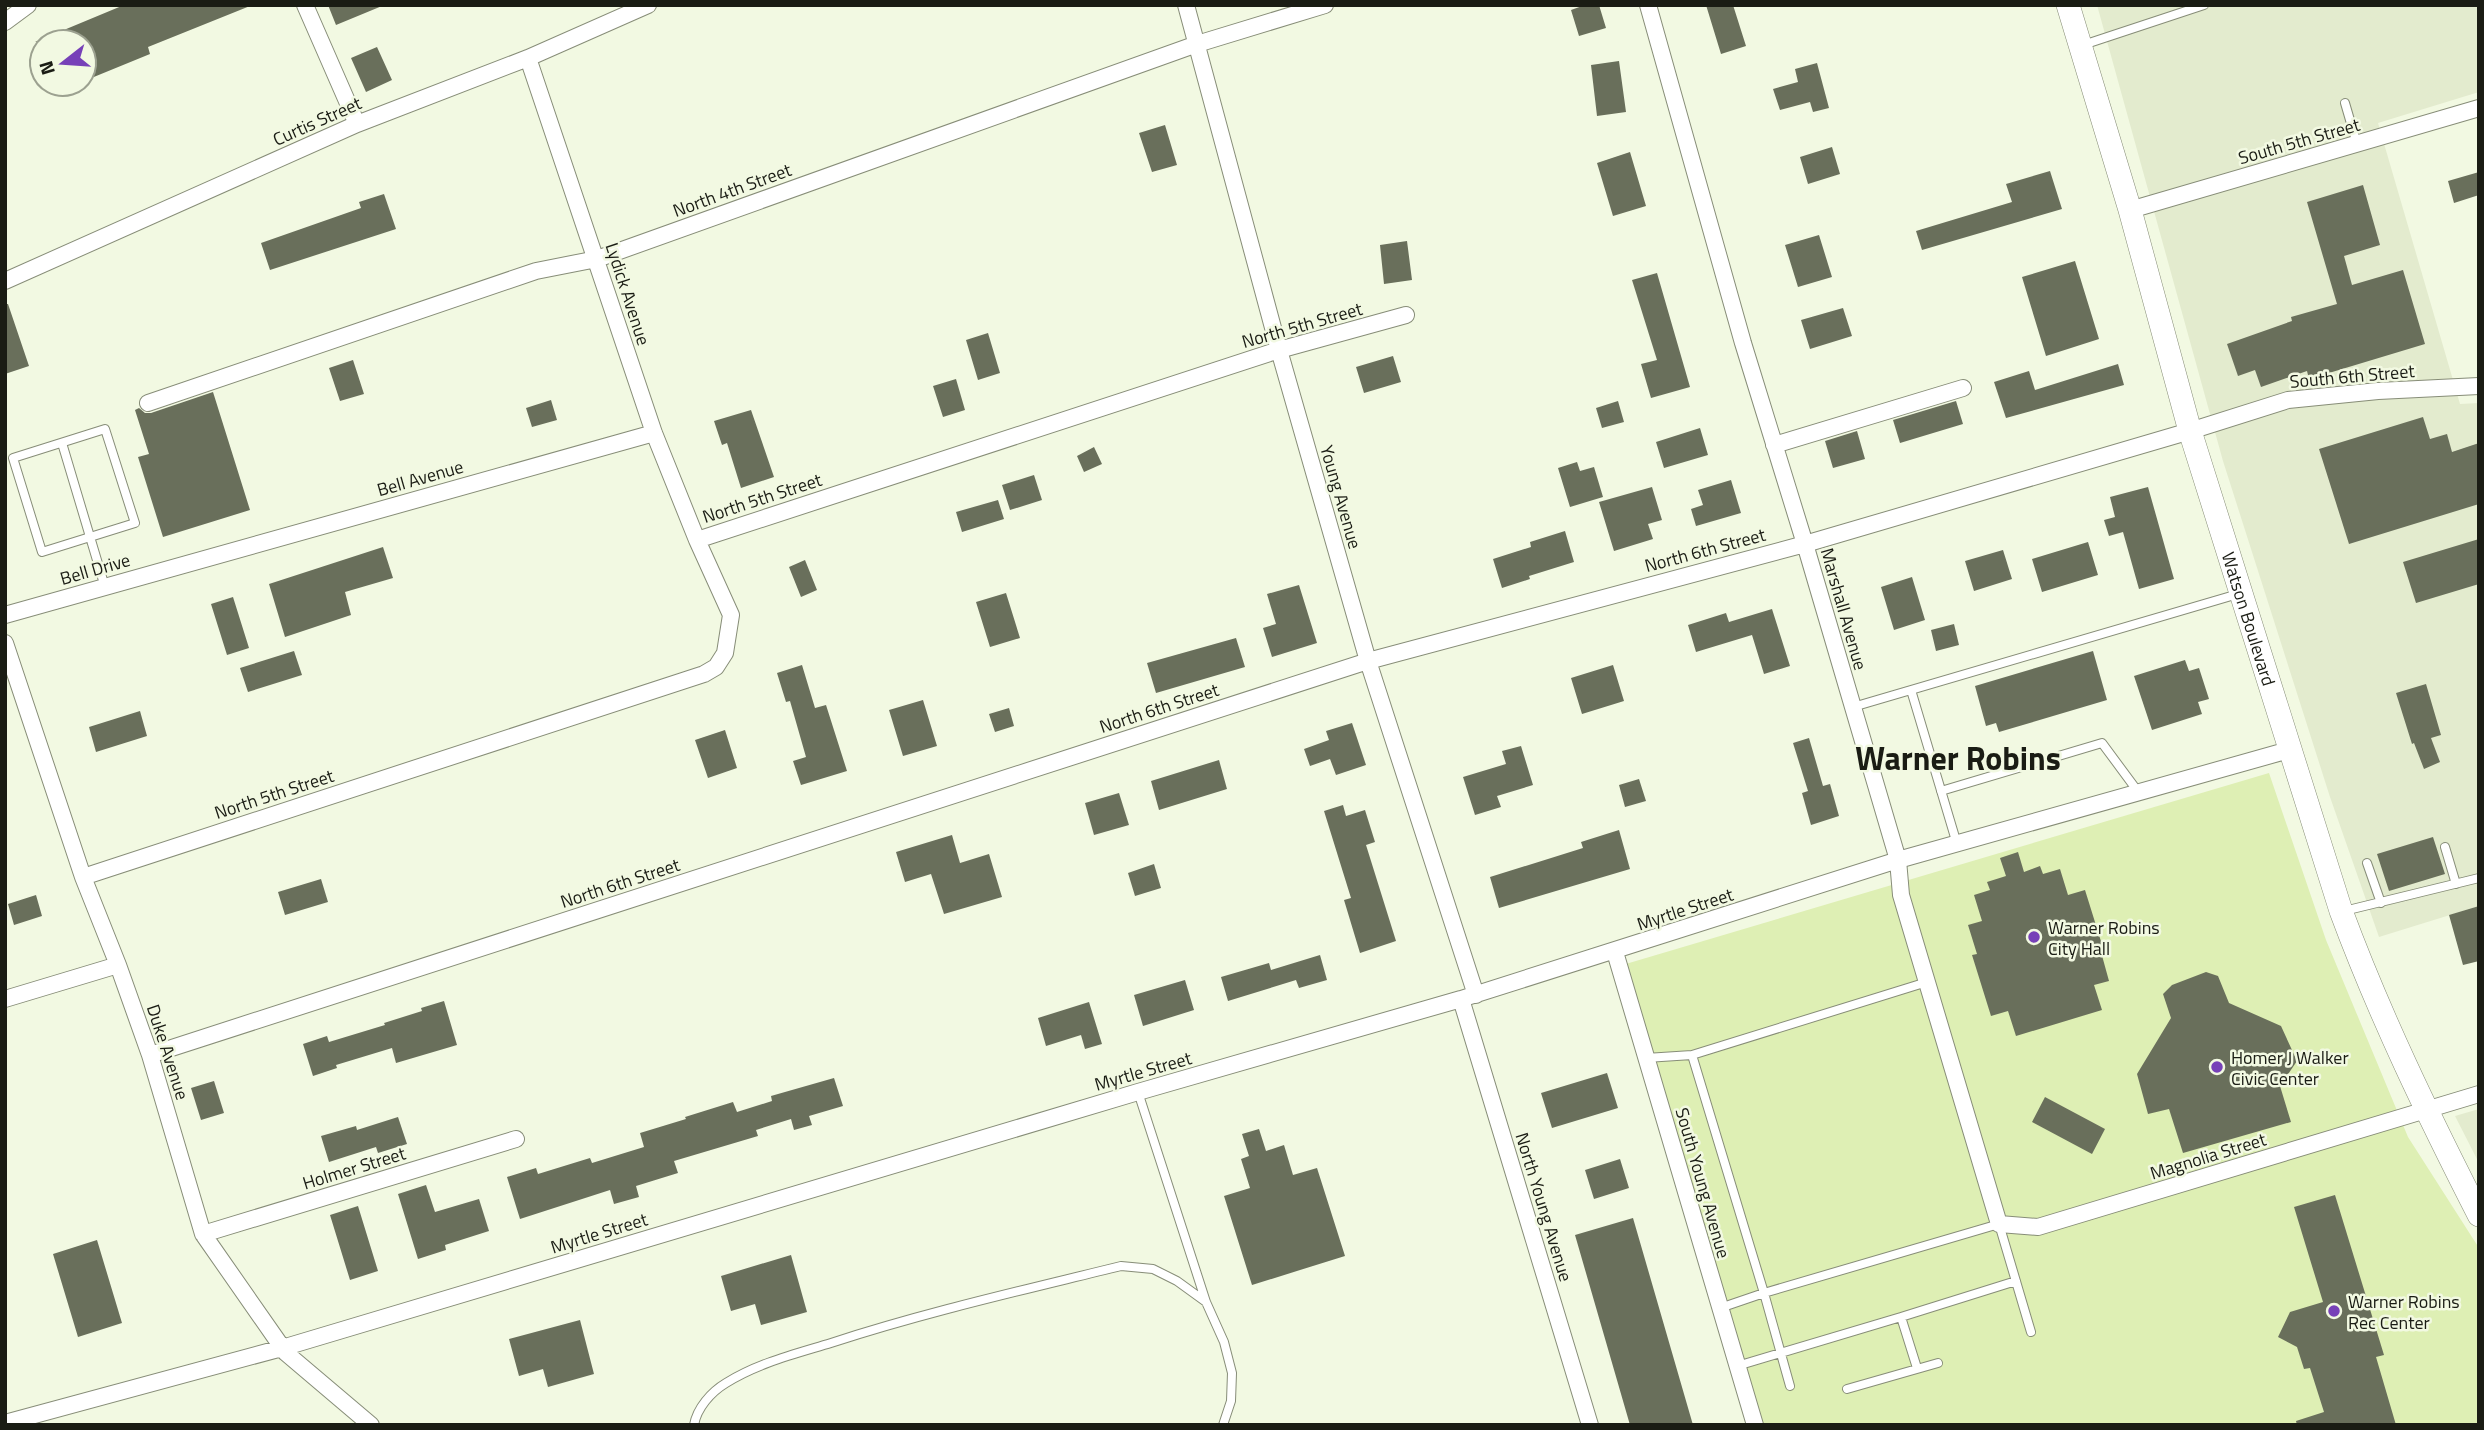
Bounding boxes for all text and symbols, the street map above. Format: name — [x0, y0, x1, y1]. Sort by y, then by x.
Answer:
north arrow — [28, 28, 98, 98]
text: N — [30, 58, 62, 79]
street label: Curtis Street — [268, 89, 366, 153]
street label: South 5th Street — [2235, 111, 2364, 171]
street label: North 4th Street — [669, 156, 796, 224]
street label: Lydick Avenue — [599, 239, 657, 349]
street label: North 5th Street — [1239, 295, 1366, 355]
street label: South 6th Street — [2288, 357, 2416, 395]
street label: Young Avenue — [1313, 442, 1369, 552]
street label: Bell Avenue — [374, 453, 466, 503]
street label: North 5th Street — [699, 466, 826, 530]
street label: North 6th Street — [1642, 521, 1769, 579]
street label: Marshall Avenue — [1814, 545, 1874, 673]
street label: Bell Drive — [57, 546, 133, 592]
street label: Watson Boulevard — [2215, 548, 2283, 689]
street label: North 6th Street — [1096, 676, 1223, 740]
district label: Warner Robins — [1855, 734, 2061, 782]
street label: North 5th Street — [211, 762, 338, 826]
street label: North 6th Street — [557, 851, 684, 915]
street label: Myrtle Street — [1633, 881, 1737, 937]
place label: Warner Robins City Hall — [2048, 914, 2160, 962]
marker: Warner Robins City Hall — [2026, 929, 2042, 945]
street label: Duke Avenue — [140, 1001, 196, 1103]
street label: Myrtle Street — [1091, 1044, 1195, 1098]
place label: Homer J Walker Civic Center — [2231, 1044, 2349, 1092]
marker: Homer J Walker Civic Center — [2209, 1059, 2225, 1075]
street label: South Young Avenue — [1669, 1105, 1737, 1261]
street label: Magnolia Street — [2147, 1125, 2270, 1186]
street label: North Young Avenue — [1509, 1129, 1579, 1285]
street label: Holmer Street — [299, 1139, 409, 1196]
street label: Myrtle Street — [547, 1205, 651, 1261]
place label: Warner Robins Rec Center — [2348, 1288, 2460, 1336]
marker: Warner Robins Rec Center — [2326, 1303, 2342, 1319]

